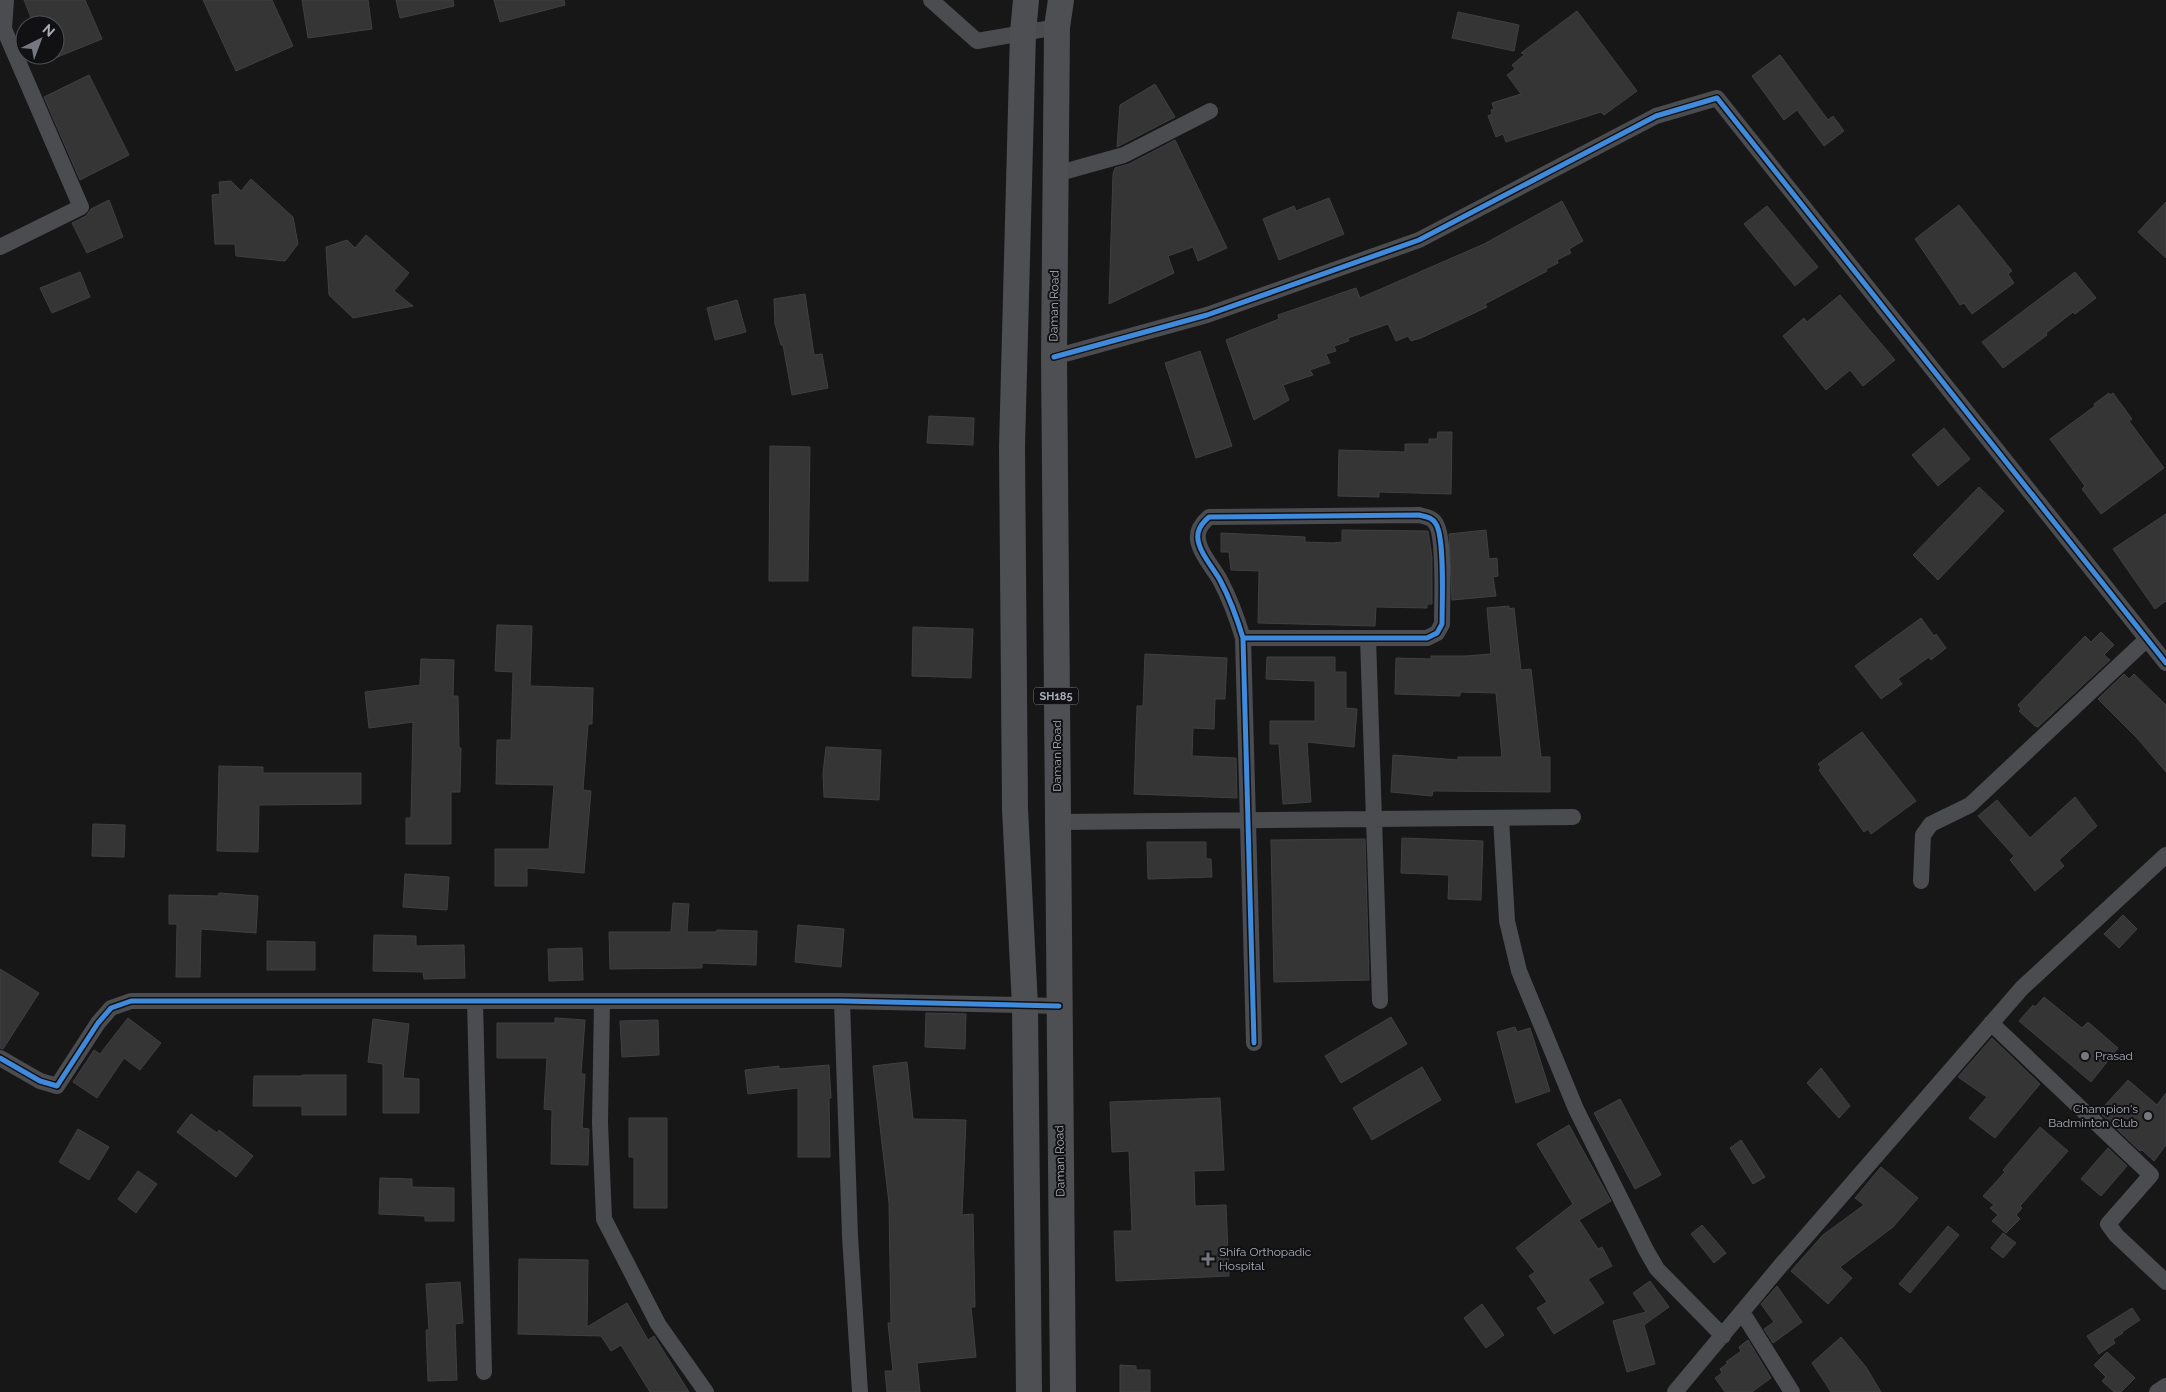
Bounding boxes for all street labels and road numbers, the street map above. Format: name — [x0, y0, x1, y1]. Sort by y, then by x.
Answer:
street label: Daman Road — [1046, 270, 1062, 342]
road number: SH185 — [1034, 688, 1078, 704]
street label: Daman Road — [1050, 720, 1064, 792]
street label: Daman Road — [1052, 1125, 1068, 1197]

